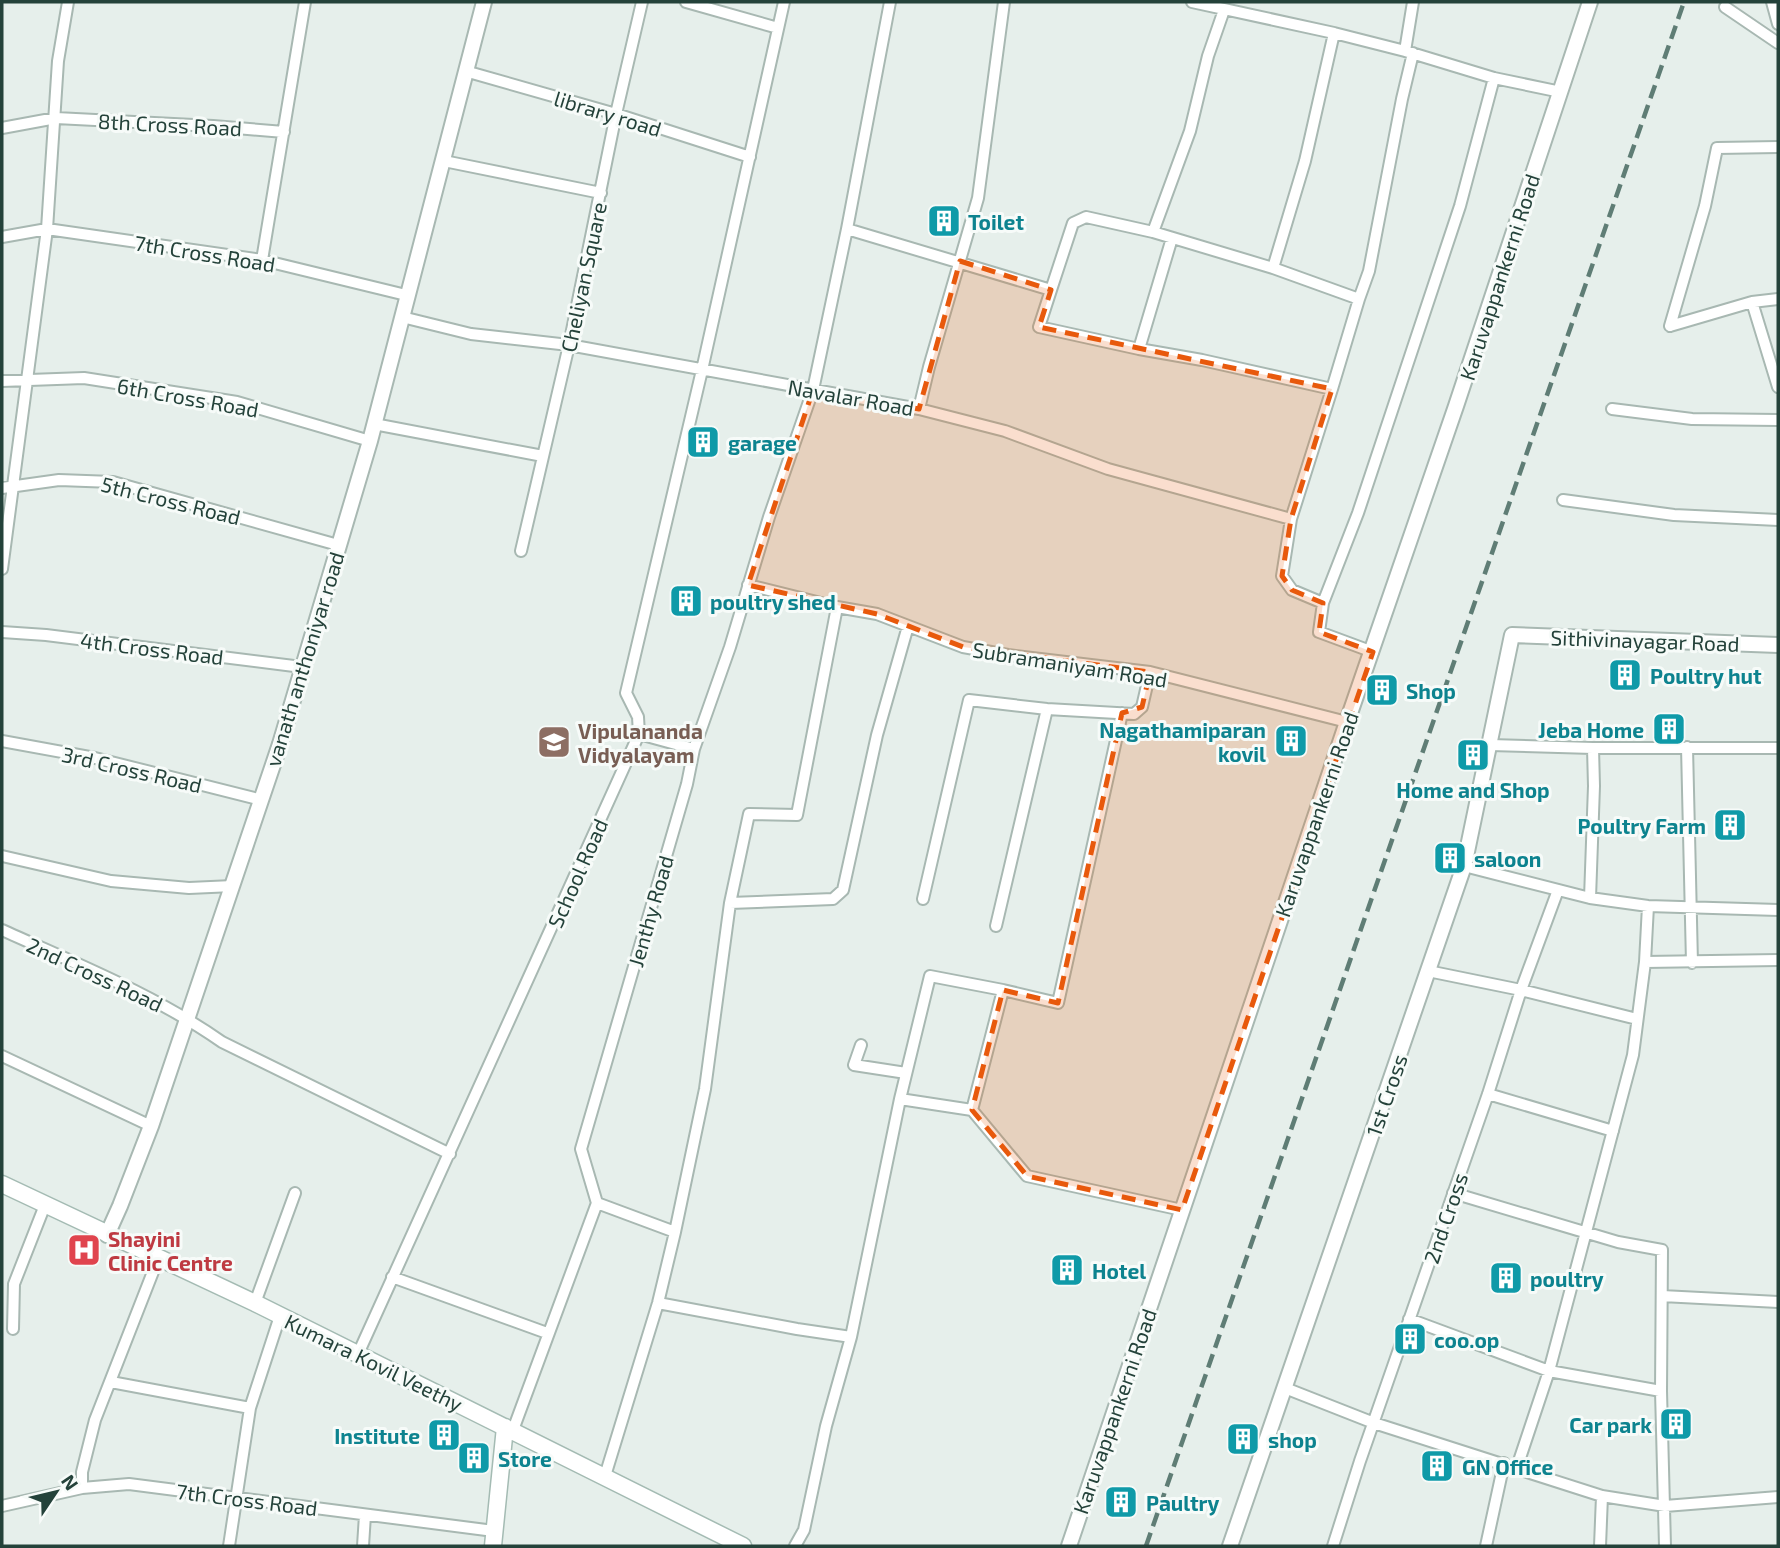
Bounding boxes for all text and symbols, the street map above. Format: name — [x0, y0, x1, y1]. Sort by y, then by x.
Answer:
street label: library road — [551, 85, 665, 141]
street label: 8th Cross Road — [97, 108, 243, 140]
street label: Karuvappankerni Road — [1454, 171, 1544, 383]
street label: Cheliyan Square — [555, 200, 611, 354]
building icon: Toilet — [925, 202, 963, 240]
place label: Toilet — [968, 209, 1024, 234]
street label: 7th Cross Road — [133, 230, 277, 276]
street label: 6th Cross Road — [115, 372, 261, 422]
street label: Navalar Road — [786, 374, 916, 420]
building icon: garage — [684, 423, 722, 461]
place label: garage — [728, 430, 797, 455]
street label: 5th Cross Road — [99, 471, 243, 529]
street label: vanath anthoniyar road — [259, 549, 349, 769]
building icon: poultry shed — [667, 582, 705, 620]
place label: poultry shed — [710, 589, 836, 615]
street label: Sithivinayagar Road — [1550, 624, 1740, 656]
street label: 4th Cross Road — [79, 627, 225, 669]
street label: Subramaniyam Road — [971, 636, 1169, 692]
building icon: Poultry hut — [1606, 656, 1644, 694]
place label: Poultry hut — [1650, 663, 1762, 689]
building icon: Shop — [1363, 671, 1401, 709]
place label: Shop — [1406, 678, 1456, 703]
street label: Karuvappankerni Road — [1269, 708, 1363, 920]
building icon: Jeba Home — [1650, 710, 1688, 748]
place label: Nagathamiparan kovil — [1099, 717, 1266, 766]
place label: Jeba Home — [1538, 717, 1644, 742]
place label: Vipulananda Vidyalayam — [578, 718, 703, 768]
building icon: Nagathamiparan kovil — [1272, 722, 1310, 760]
school or university icon: Vipulananda Vidyalayam — [535, 723, 573, 761]
building icon: Home and Shop — [1454, 736, 1492, 774]
street label: 3rd Cross Road — [60, 741, 204, 797]
place label: Home and Shop — [1396, 777, 1550, 802]
building icon: Poultry Farm — [1711, 806, 1749, 844]
place label: Poultry Farm — [1577, 813, 1706, 839]
street label: School Road — [542, 815, 612, 931]
building icon: saloon — [1431, 839, 1469, 877]
place label: saloon — [1474, 846, 1541, 871]
street label: Jenthy Road — [622, 853, 678, 969]
street label: 2nd Cross Road — [23, 932, 167, 1016]
street label: 1st Cross — [1360, 1051, 1412, 1139]
street label: 2nd Cross — [1418, 1169, 1472, 1267]
place label: Shayini Clinic Centre — [108, 1226, 233, 1275]
hospital icon: Shayini Clinic Centre — [65, 1231, 103, 1269]
building icon: Hotel — [1048, 1251, 1086, 1289]
place label: Hotel — [1092, 1258, 1146, 1283]
building icon: poultry — [1487, 1259, 1525, 1297]
place label: poultry — [1530, 1266, 1604, 1292]
street label: Karuvappankerni Road — [1067, 1305, 1161, 1517]
street label: Kumara Kovil Veethy — [281, 1308, 467, 1416]
building icon: coo.op — [1391, 1320, 1429, 1358]
place label: coo.op — [1434, 1327, 1499, 1352]
building icon: Car park — [1657, 1405, 1695, 1443]
place label: Car park — [1569, 1412, 1652, 1437]
building icon: Institute — [425, 1416, 463, 1454]
building icon: shop — [1224, 1420, 1262, 1458]
place label: Institute — [334, 1423, 420, 1448]
place label: shop — [1268, 1427, 1317, 1452]
building icon: Store — [455, 1439, 493, 1477]
place label: Store — [498, 1446, 552, 1471]
building icon: GN Office — [1418, 1447, 1456, 1485]
place label: GN Office — [1462, 1454, 1554, 1479]
north arrow — [21, 1457, 91, 1527]
text: N — [57, 1470, 84, 1494]
street label: 7th Cross Road — [175, 1478, 319, 1520]
building icon: Paultry — [1102, 1483, 1140, 1521]
place label: Paultry — [1146, 1490, 1219, 1516]

